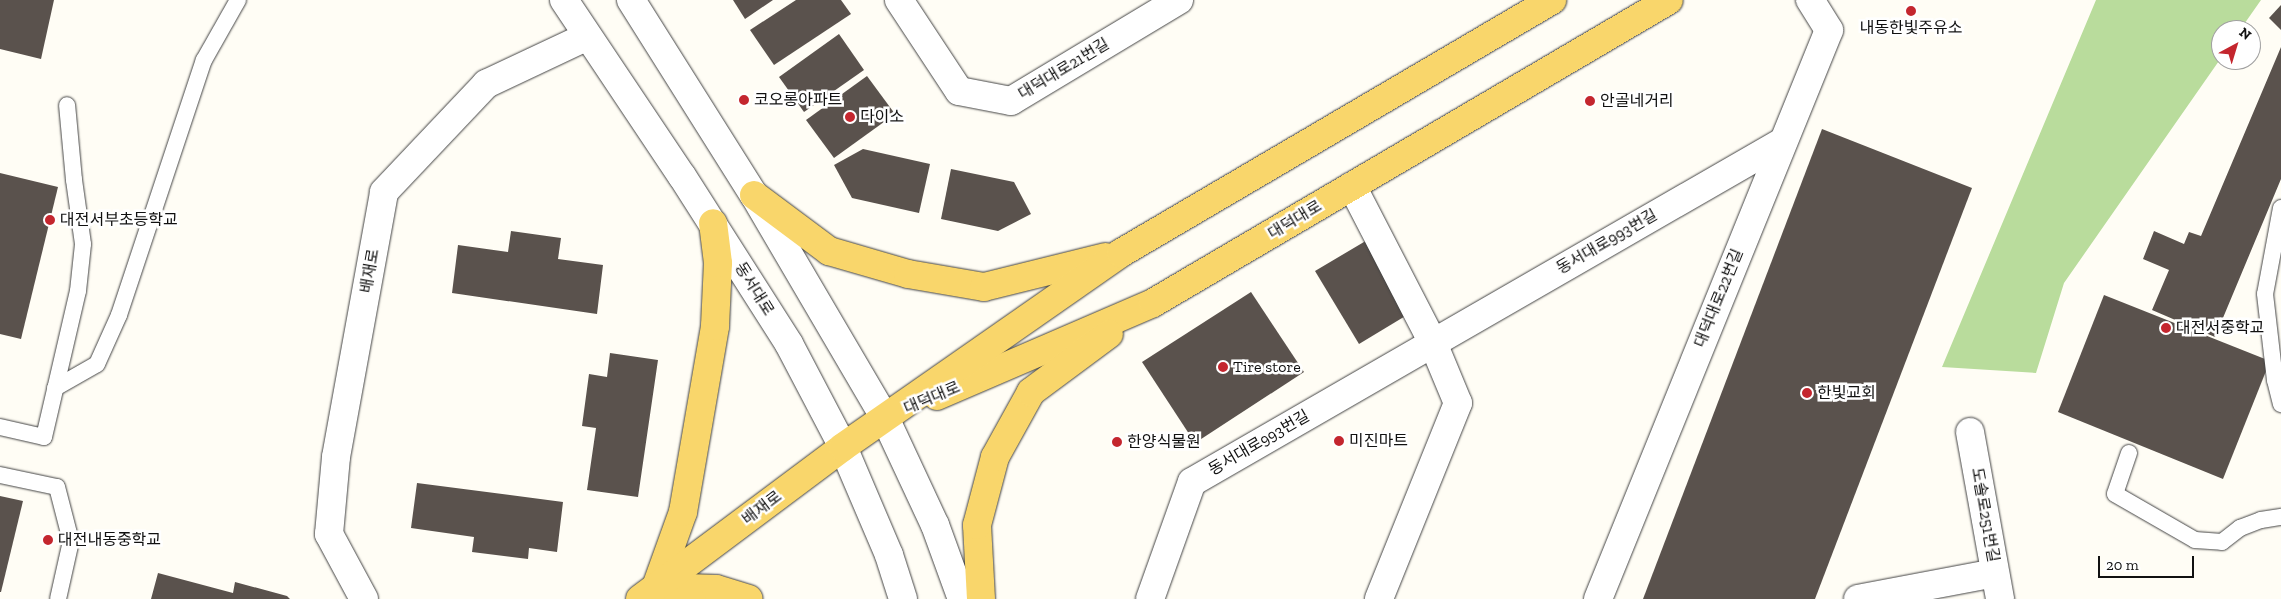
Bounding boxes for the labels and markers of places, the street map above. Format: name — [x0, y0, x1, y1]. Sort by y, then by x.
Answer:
marker: 내동한빛주유소 — [1905, 5, 1917, 17]
place label: 내동한빛주유소 — [1859, 18, 1963, 38]
place label: 코오롱아파트 — [754, 90, 842, 110]
place label: 안골네거리 — [1600, 91, 1674, 111]
marker: 코오롱아파트 — [738, 94, 750, 106]
marker: 안골네거리 — [1584, 95, 1596, 107]
place label: 다이소 — [860, 107, 904, 127]
marker: 다이소 — [844, 111, 856, 123]
place label: 대전서부초등학교 — [60, 210, 178, 230]
marker: 대전서부초등학교 — [44, 214, 56, 226]
place label: 대전서중학교 — [2176, 318, 2264, 338]
marker: 대전서중학교 — [2160, 322, 2172, 334]
place label: Tire store — [1233, 357, 1301, 377]
marker: Tire store — [1217, 361, 1229, 373]
place label: 한빛교회 — [1817, 383, 1876, 403]
marker: 한빛교회 — [1801, 387, 1813, 399]
place label: 미진마트 — [1349, 431, 1408, 451]
place label: 한양식물원 — [1127, 432, 1201, 452]
marker: 미진마트 — [1333, 435, 1345, 447]
marker: 한양식물원 — [1111, 436, 1123, 448]
place label: 대전내동중학교 — [58, 530, 161, 550]
marker: 대전내동중학교 — [42, 534, 54, 546]

